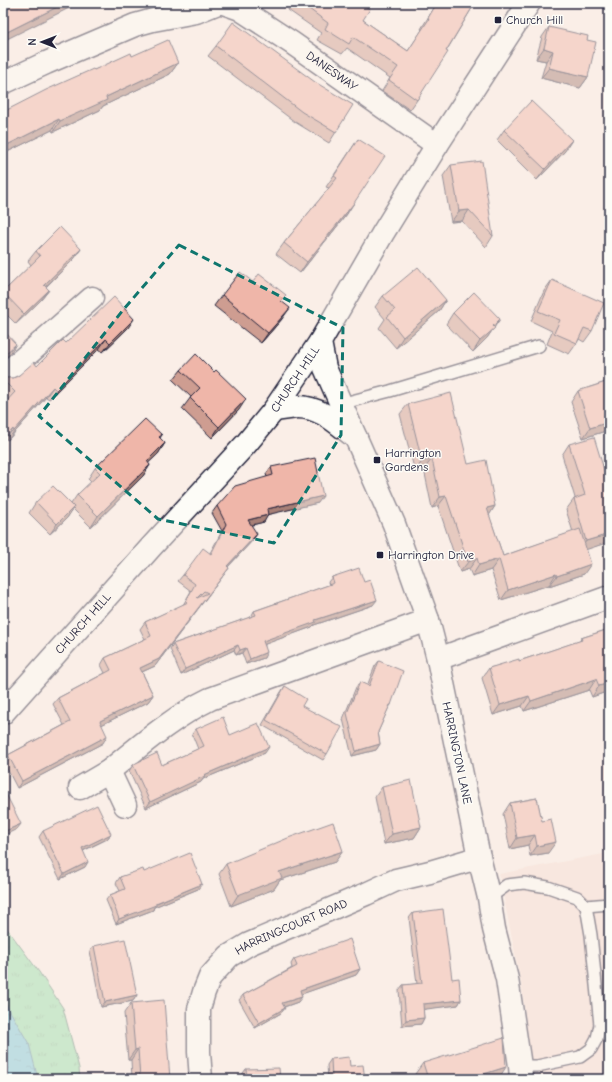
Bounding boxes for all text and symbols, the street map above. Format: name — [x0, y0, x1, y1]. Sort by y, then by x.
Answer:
place label: Church Hill — [506, 13, 563, 27]
marker: Church Hill — [493, 15, 503, 25]
north arrow — [22, 22, 62, 62]
text: N — [26, 38, 39, 46]
street label: DANESWAY — [304, 48, 361, 94]
street label: CHURCH HILL — [268, 343, 322, 415]
place label: Harrington Gardens — [385, 446, 441, 474]
marker: Harrington Gardens — [372, 455, 382, 465]
place label: Harrington Drive — [388, 548, 474, 562]
marker: Harrington Drive — [375, 550, 385, 560]
street label: CHURCH HILL — [52, 590, 114, 657]
street label: HARRINGTON LANE — [439, 700, 475, 806]
street label: HARRINGCOURT ROAD — [232, 896, 349, 958]

